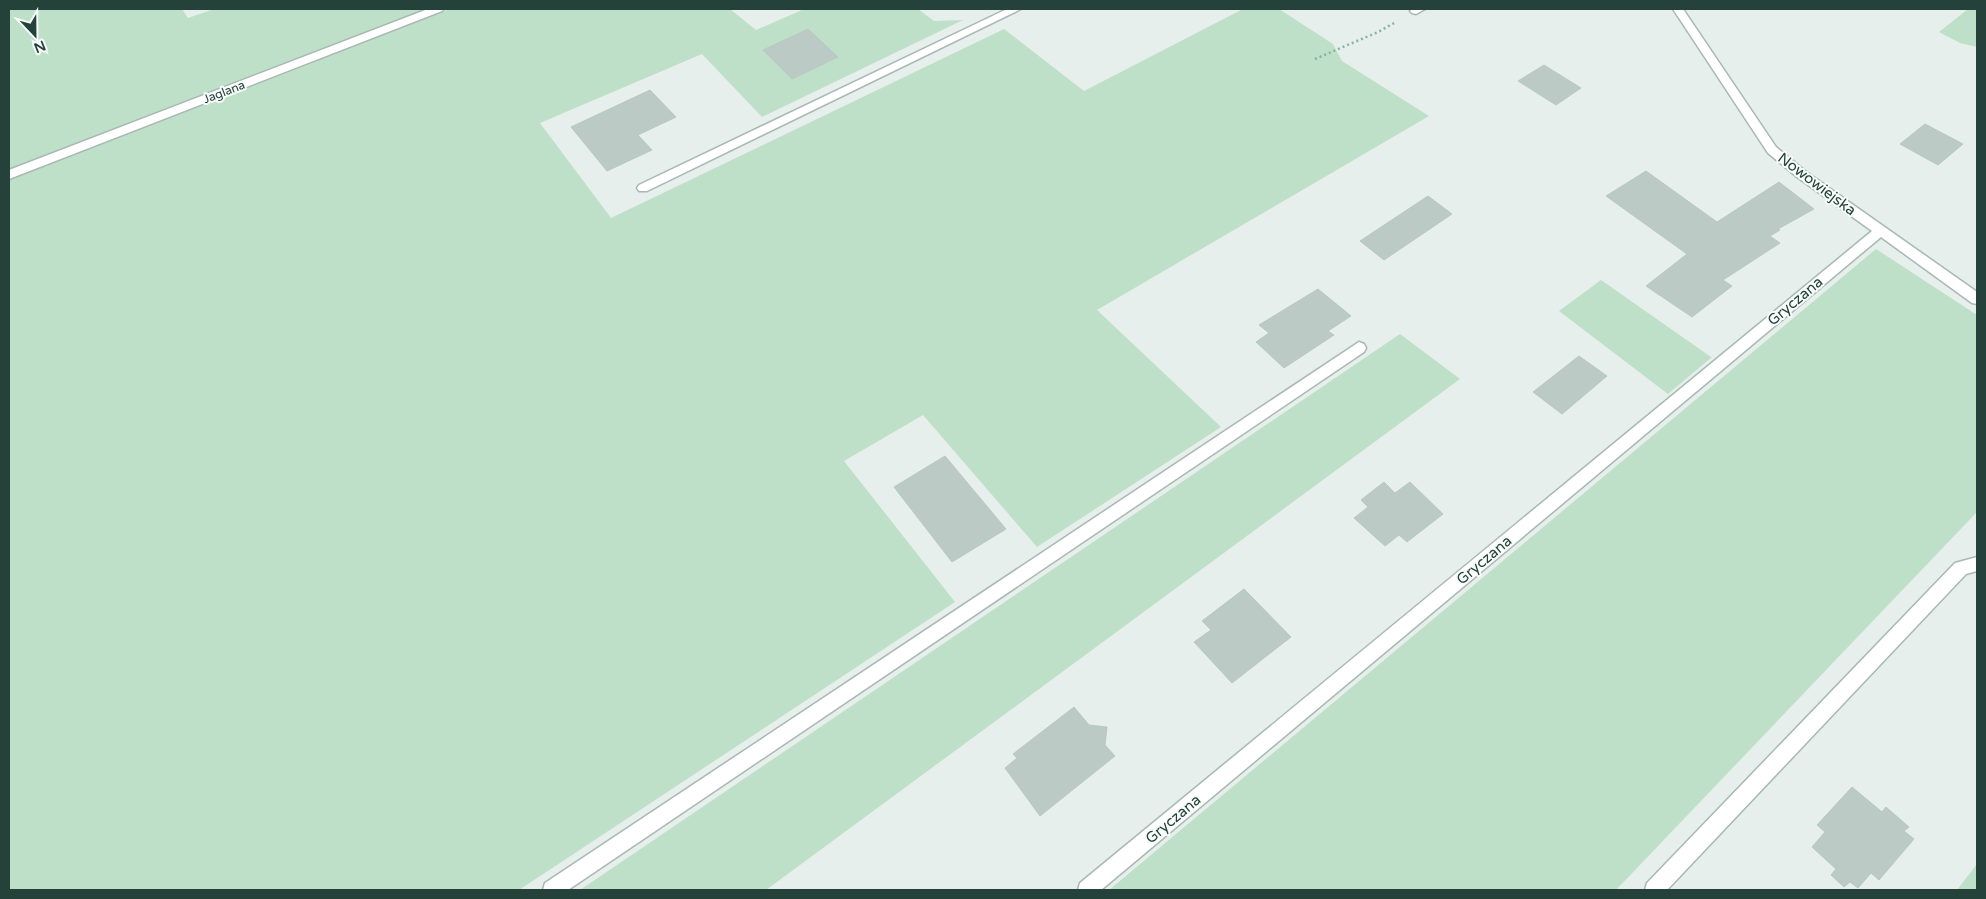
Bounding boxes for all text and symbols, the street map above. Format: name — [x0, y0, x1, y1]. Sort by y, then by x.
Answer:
north arrow — [10, 10, 60, 60]
text: N — [31, 37, 48, 57]
street label: Jaglana — [201, 78, 247, 106]
street label: Nowowiejska — [1774, 149, 1860, 219]
street label: Gryczana — [1764, 273, 1826, 329]
street label: Gryczana — [1453, 532, 1515, 588]
street label: Gryczana — [1142, 791, 1204, 847]

